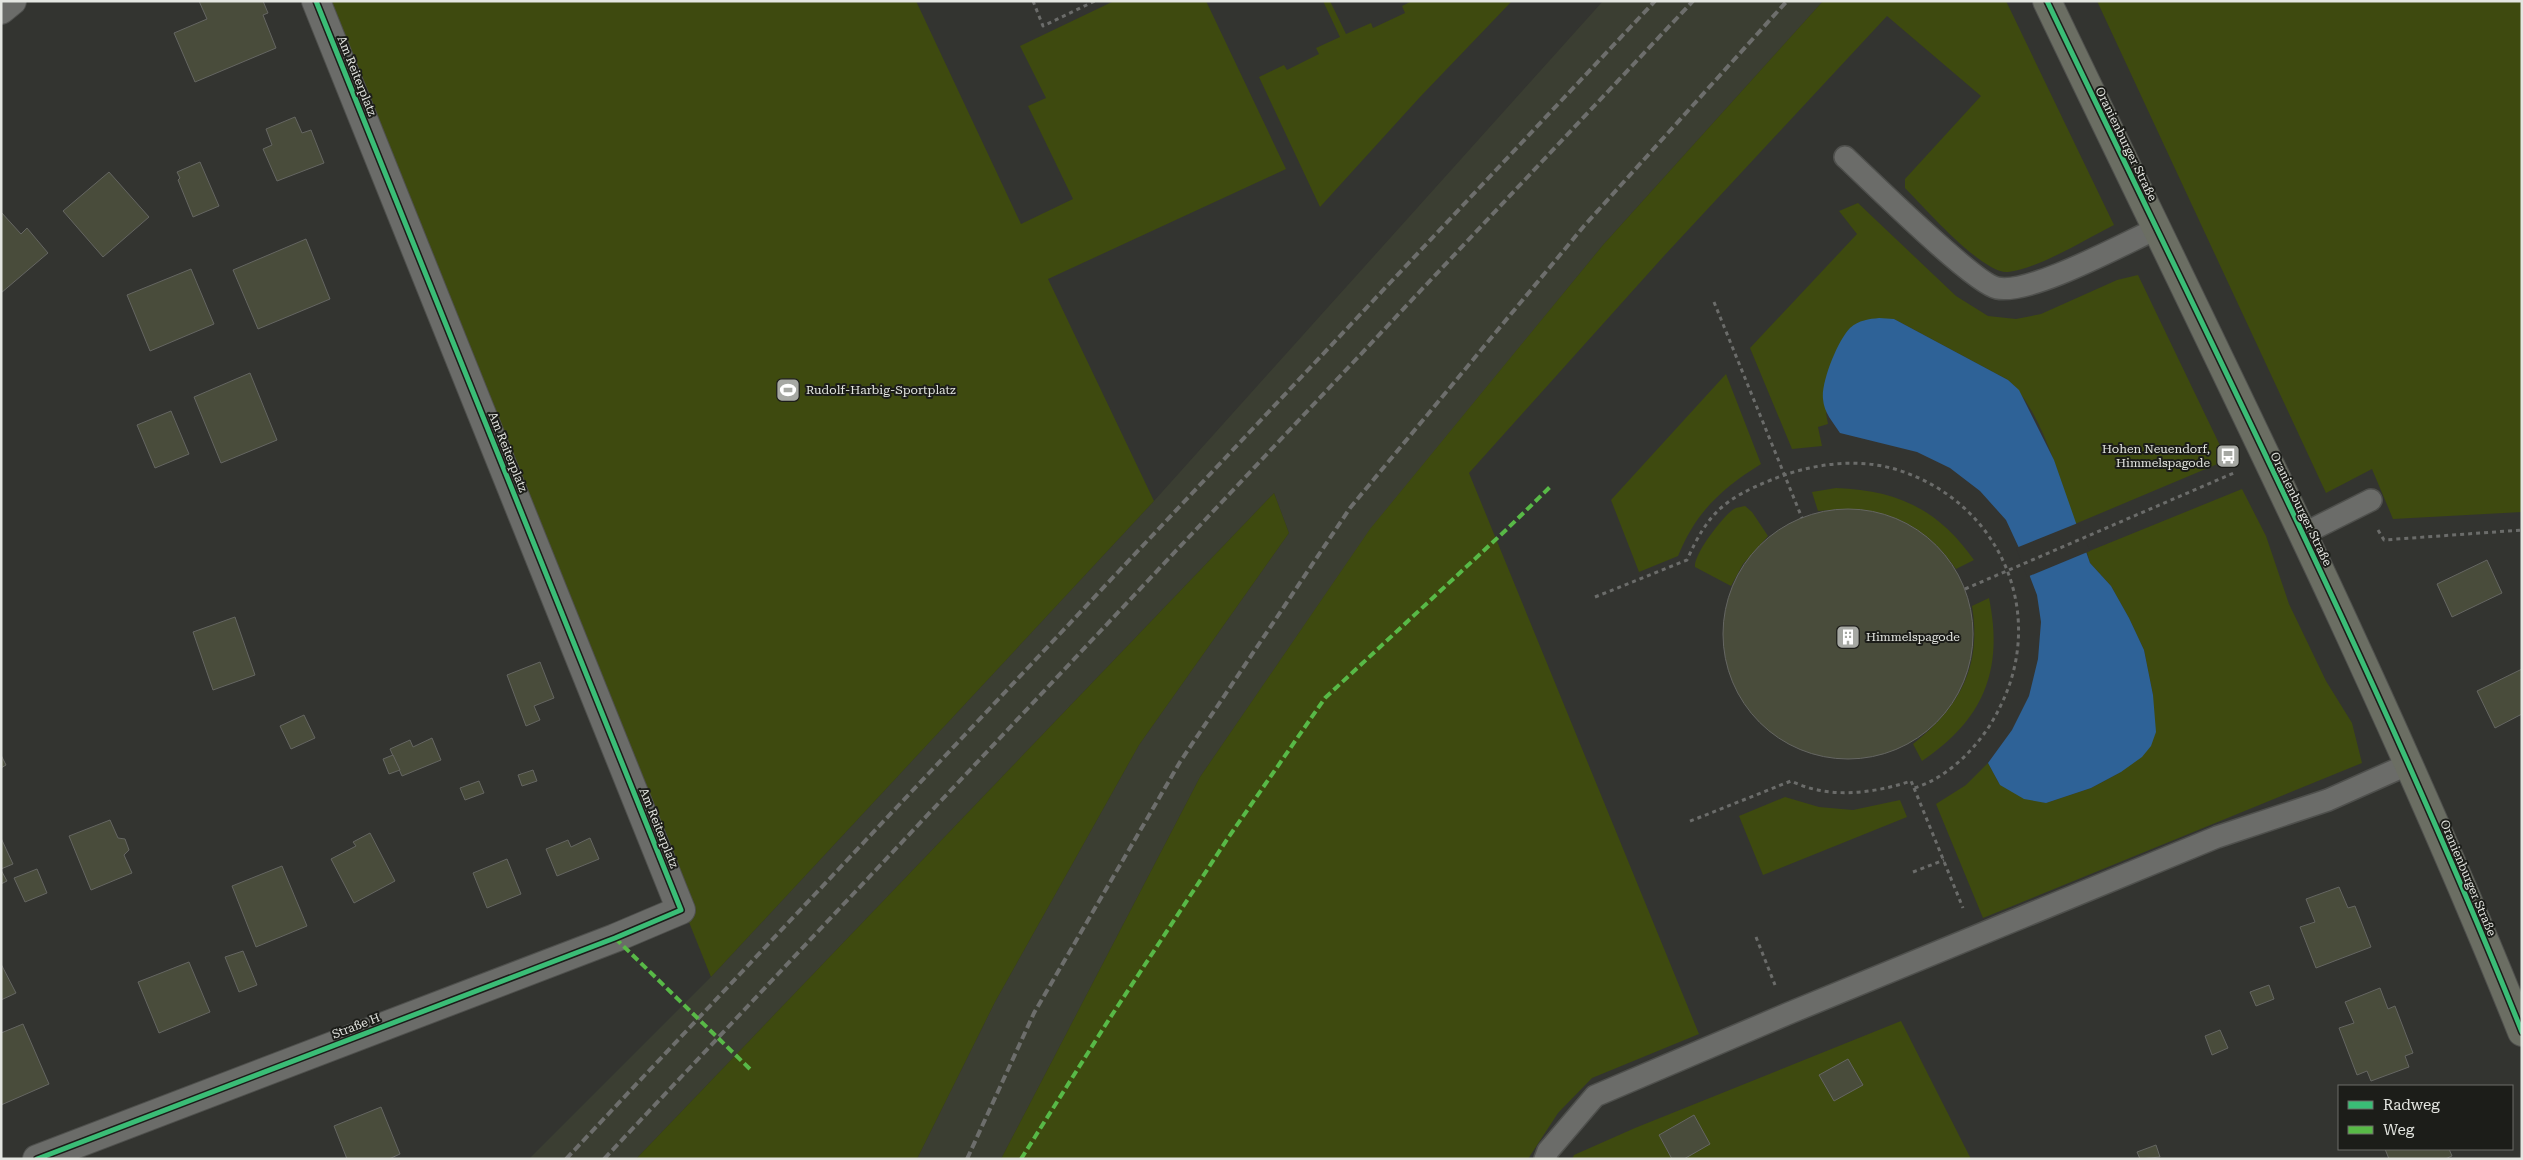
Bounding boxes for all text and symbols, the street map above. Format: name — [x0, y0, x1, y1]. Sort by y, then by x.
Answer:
street label: Am Reiterplatz — [335, 34, 380, 118]
street label: Oranienburger Straße — [2092, 85, 2160, 204]
sports icon: Rudolf-Harbig-Sportplatz — [775, 377, 801, 403]
place label: Rudolf-Harbig-Sportplatz — [806, 383, 956, 397]
street label: Am Reiterplatz — [486, 410, 531, 494]
place label: Hohen Neuendorf, Himmelspagode — [2102, 442, 2210, 470]
bus stop icon: Hohen Neuendorf, Himmelspagode — [2215, 443, 2241, 469]
street label: Oranienburger Straße — [2267, 450, 2335, 569]
building icon: Himmelspagode — [1835, 624, 1861, 650]
place label: Himmelspagode — [1866, 630, 1960, 644]
street label: Am Reiterplatz — [637, 786, 682, 870]
street label: Oranienburger Straße — [2437, 818, 2499, 939]
street label: Straße H — [330, 1010, 382, 1042]
legend — [2338, 1085, 2513, 1150]
text: Radweg — [2383, 1096, 2440, 1114]
text: Weg — [2383, 1121, 2415, 1139]

